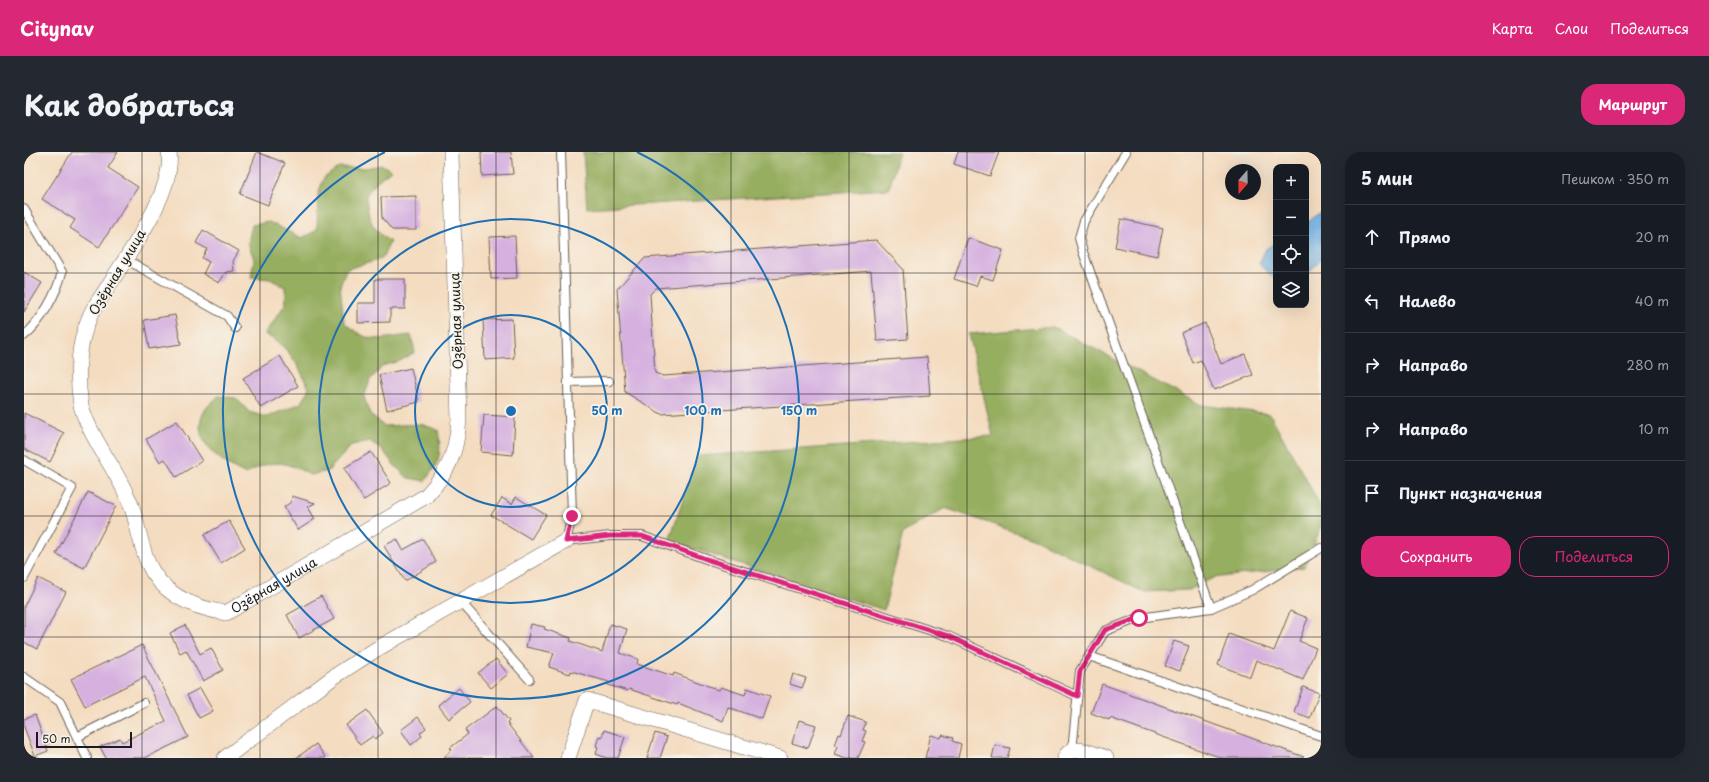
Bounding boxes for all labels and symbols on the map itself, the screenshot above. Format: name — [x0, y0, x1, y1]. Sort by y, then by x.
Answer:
north arrow — [1225, 164, 1261, 200]
street label: Озёрная улица — [83, 225, 150, 318]
street label: Озёрная улица — [444, 271, 467, 370]
text: 50 m — [591, 401, 623, 419]
text: 100 m — [684, 401, 722, 419]
text: 150 m — [781, 401, 817, 419]
centre of rings — [504, 404, 518, 418]
route end — [563, 507, 581, 525]
street label: Озёрная улица — [227, 552, 321, 617]
route start — [1130, 609, 1148, 627]
scale bar — [36, 730, 132, 749]

